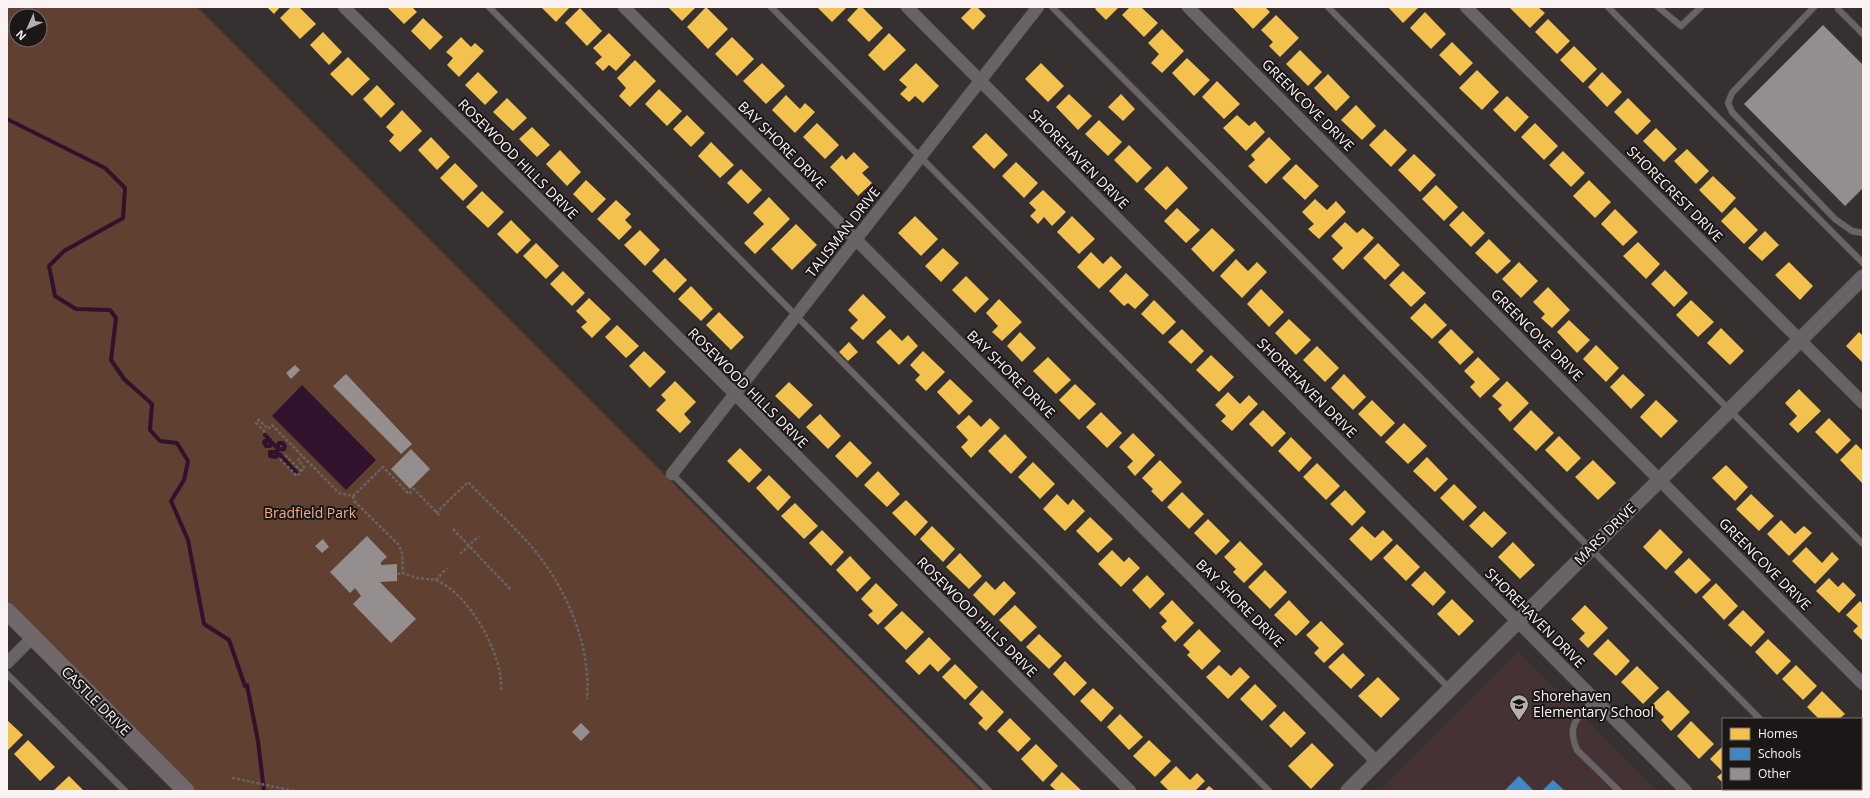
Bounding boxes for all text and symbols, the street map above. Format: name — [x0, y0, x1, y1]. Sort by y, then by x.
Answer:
north arrow — [8, 8, 48, 48]
text: N — [12, 27, 29, 44]
street label: GREENCOVE DRIVE — [1258, 54, 1359, 155]
street label: ROSEWOOD HILLS DRIVE — [454, 94, 583, 223]
street label: BAY SHORE DRIVE — [734, 97, 830, 193]
street label: SHOREHAVEN DRIVE — [1025, 105, 1133, 213]
street label: SHORECREST DRIVE — [1623, 142, 1727, 246]
street label: TALISMAN DRIVE — [801, 183, 884, 281]
street label: GREENCOVE DRIVE — [1487, 284, 1588, 385]
street label: ROSEWOOD HILLS DRIVE — [684, 323, 813, 452]
street label: BAY SHORE DRIVE — [963, 326, 1059, 422]
street label: SHOREHAVEN DRIVE — [1253, 334, 1361, 442]
street label: MARS DRIVE — [1570, 499, 1640, 569]
park label: Bradfield Park — [264, 503, 357, 522]
street label: GREENCOVE DRIVE — [1715, 513, 1816, 614]
street label: ROSEWOOD HILLS DRIVE — [913, 552, 1042, 681]
street label: BAY SHORE DRIVE — [1192, 555, 1288, 651]
street label: SHOREHAVEN DRIVE — [1481, 564, 1589, 672]
street label: CASTLE DRIVE — [58, 662, 135, 739]
place label: Shorehaven Elementary School — [1533, 686, 1654, 721]
school or university icon: Shorehaven Elementary School — [1508, 693, 1530, 721]
legend — [1722, 718, 1862, 790]
text: Homes — [1758, 725, 1798, 742]
text: Schools — [1758, 745, 1801, 762]
text: Other — [1758, 765, 1791, 782]

